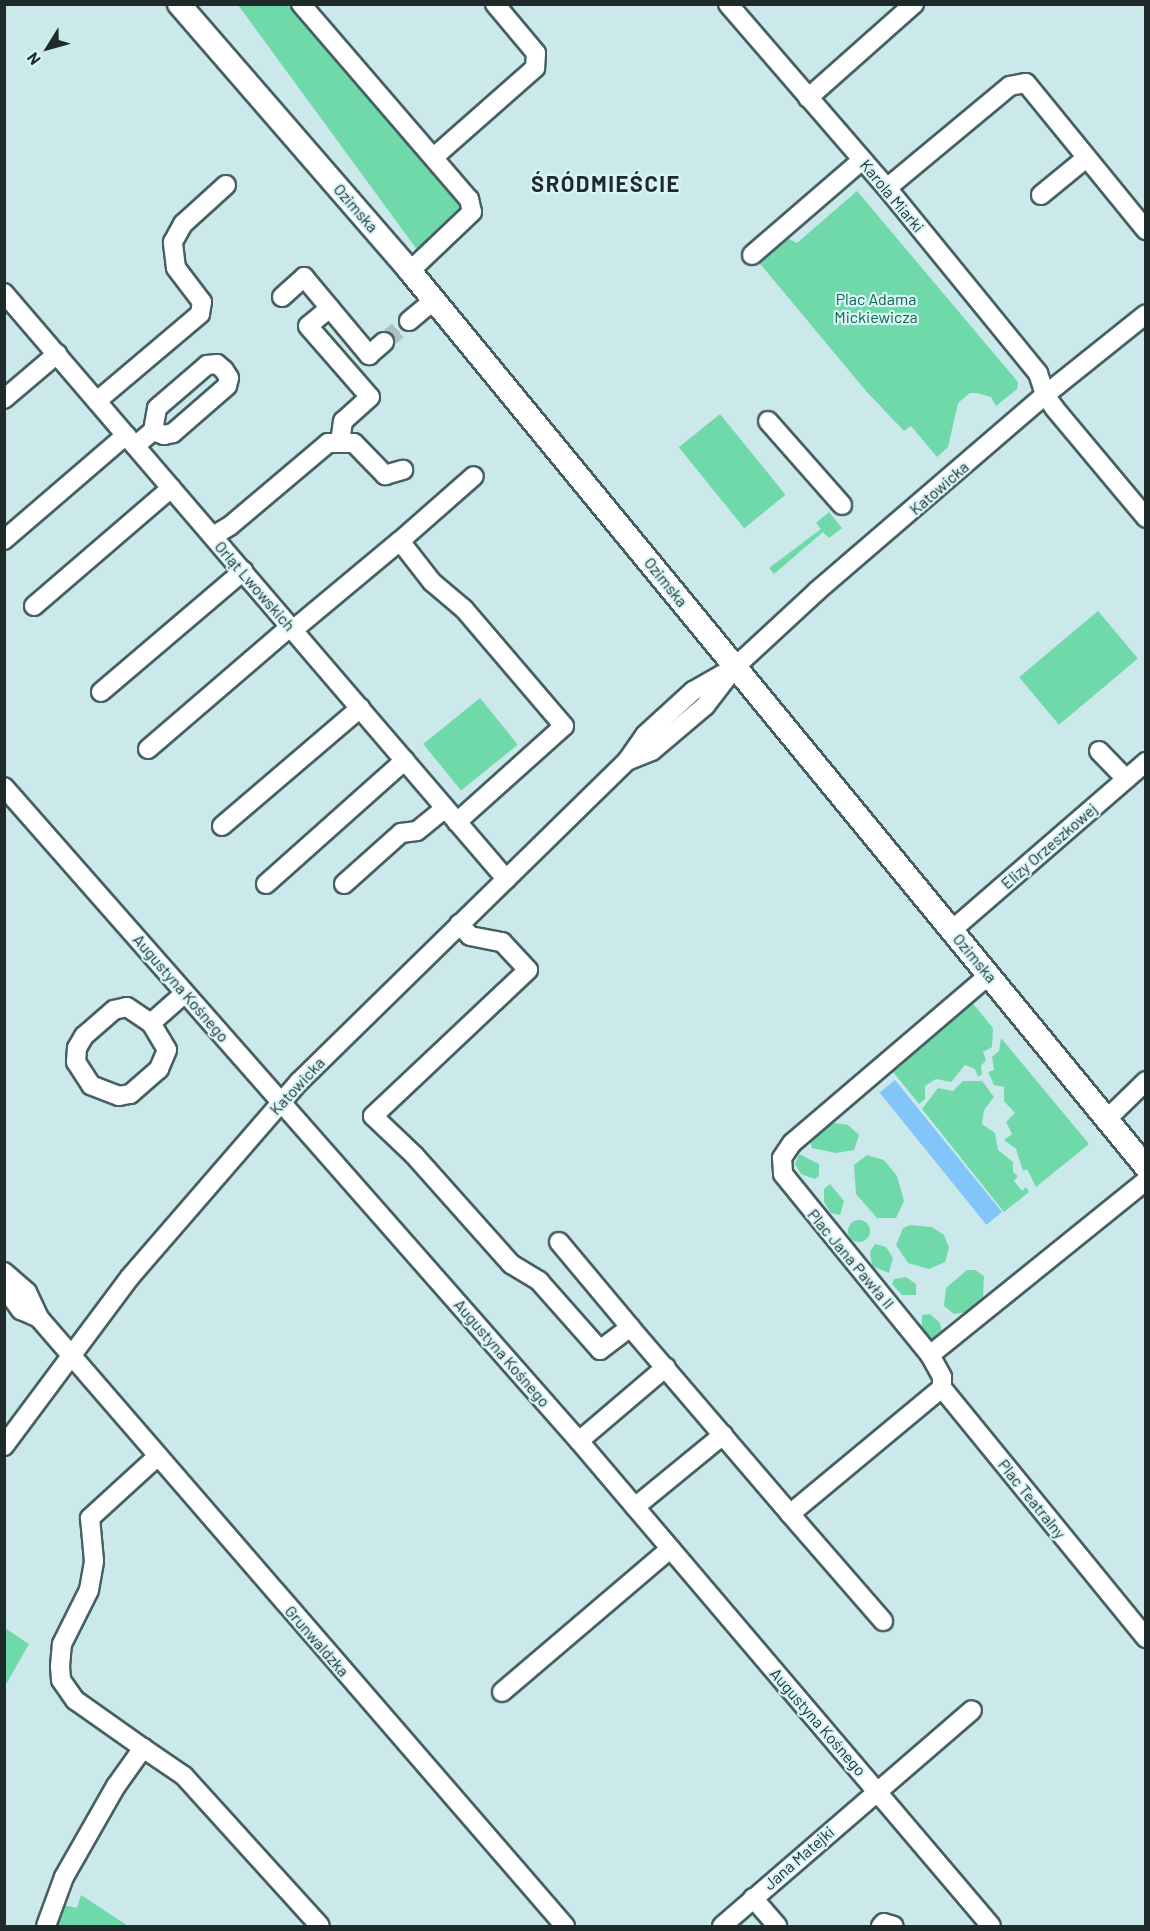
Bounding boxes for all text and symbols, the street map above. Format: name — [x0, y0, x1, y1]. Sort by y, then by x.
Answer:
north arrow — [18, 18, 78, 78]
text: N — [22, 49, 44, 69]
street label: Karola Miarki — [856, 156, 928, 236]
district label: ŚRÓDMIEŚCIE — [531, 171, 681, 197]
street label: Ozimska — [330, 180, 382, 236]
park label: Plac Adama Mickiewicza — [834, 289, 918, 327]
street label: Katowicka — [906, 457, 972, 519]
street label: Orląt Lwowskich — [211, 537, 299, 635]
street label: Ozimska — [640, 553, 692, 611]
street label: Elizy Orzeszkowej — [997, 799, 1101, 893]
street label: Augustyna Kośnego — [129, 930, 233, 1046]
street label: Ozimska — [949, 930, 1001, 986]
street label: Katowicka — [265, 1053, 329, 1119]
street label: Plac Jana Pawła II — [804, 1205, 898, 1313]
street label: Augustyna Kośnego — [450, 1295, 554, 1411]
street label: Plac Teatralny — [994, 1455, 1070, 1543]
street label: Grunwaldzka — [281, 1602, 353, 1680]
street label: Augustyna Kośnego — [766, 1664, 870, 1780]
street label: Jana Matejki — [760, 1822, 838, 1894]

